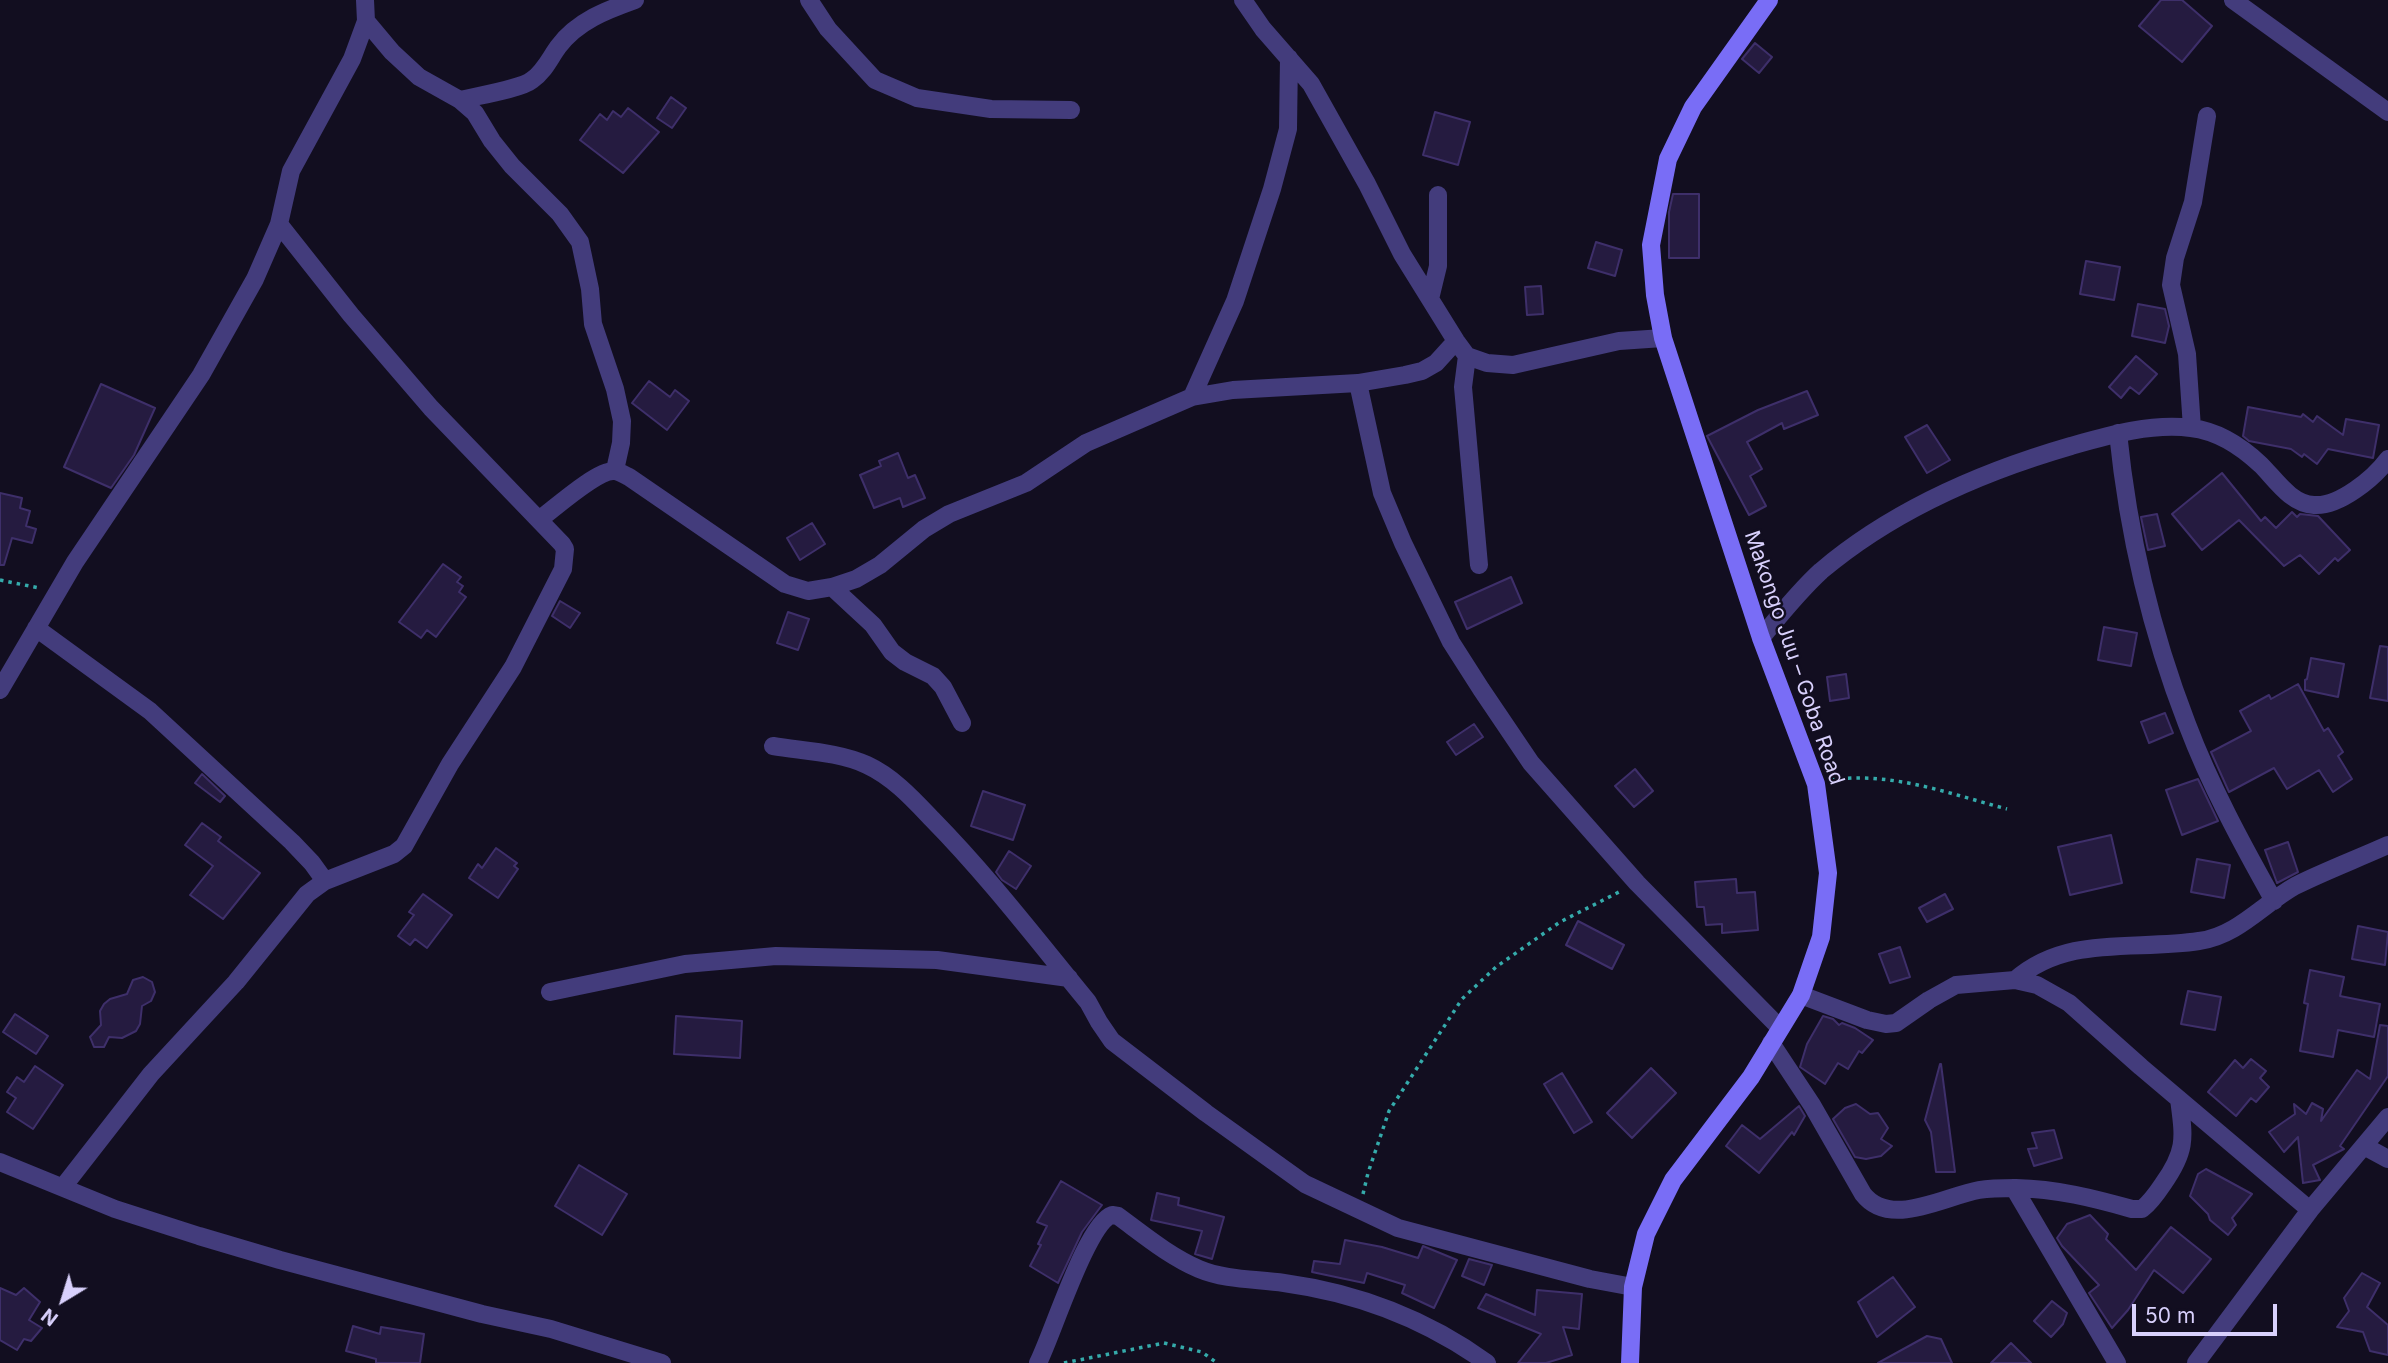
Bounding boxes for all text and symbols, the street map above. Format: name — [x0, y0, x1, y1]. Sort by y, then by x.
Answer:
street label: Makongo Juu – Goba Road — [1739, 528, 1849, 788]
north arrow — [28, 1265, 98, 1335]
scale bar — [2136, 1290, 2281, 1334]
text: N — [37, 1303, 63, 1330]
text: 50 m — [2145, 1303, 2195, 1328]

